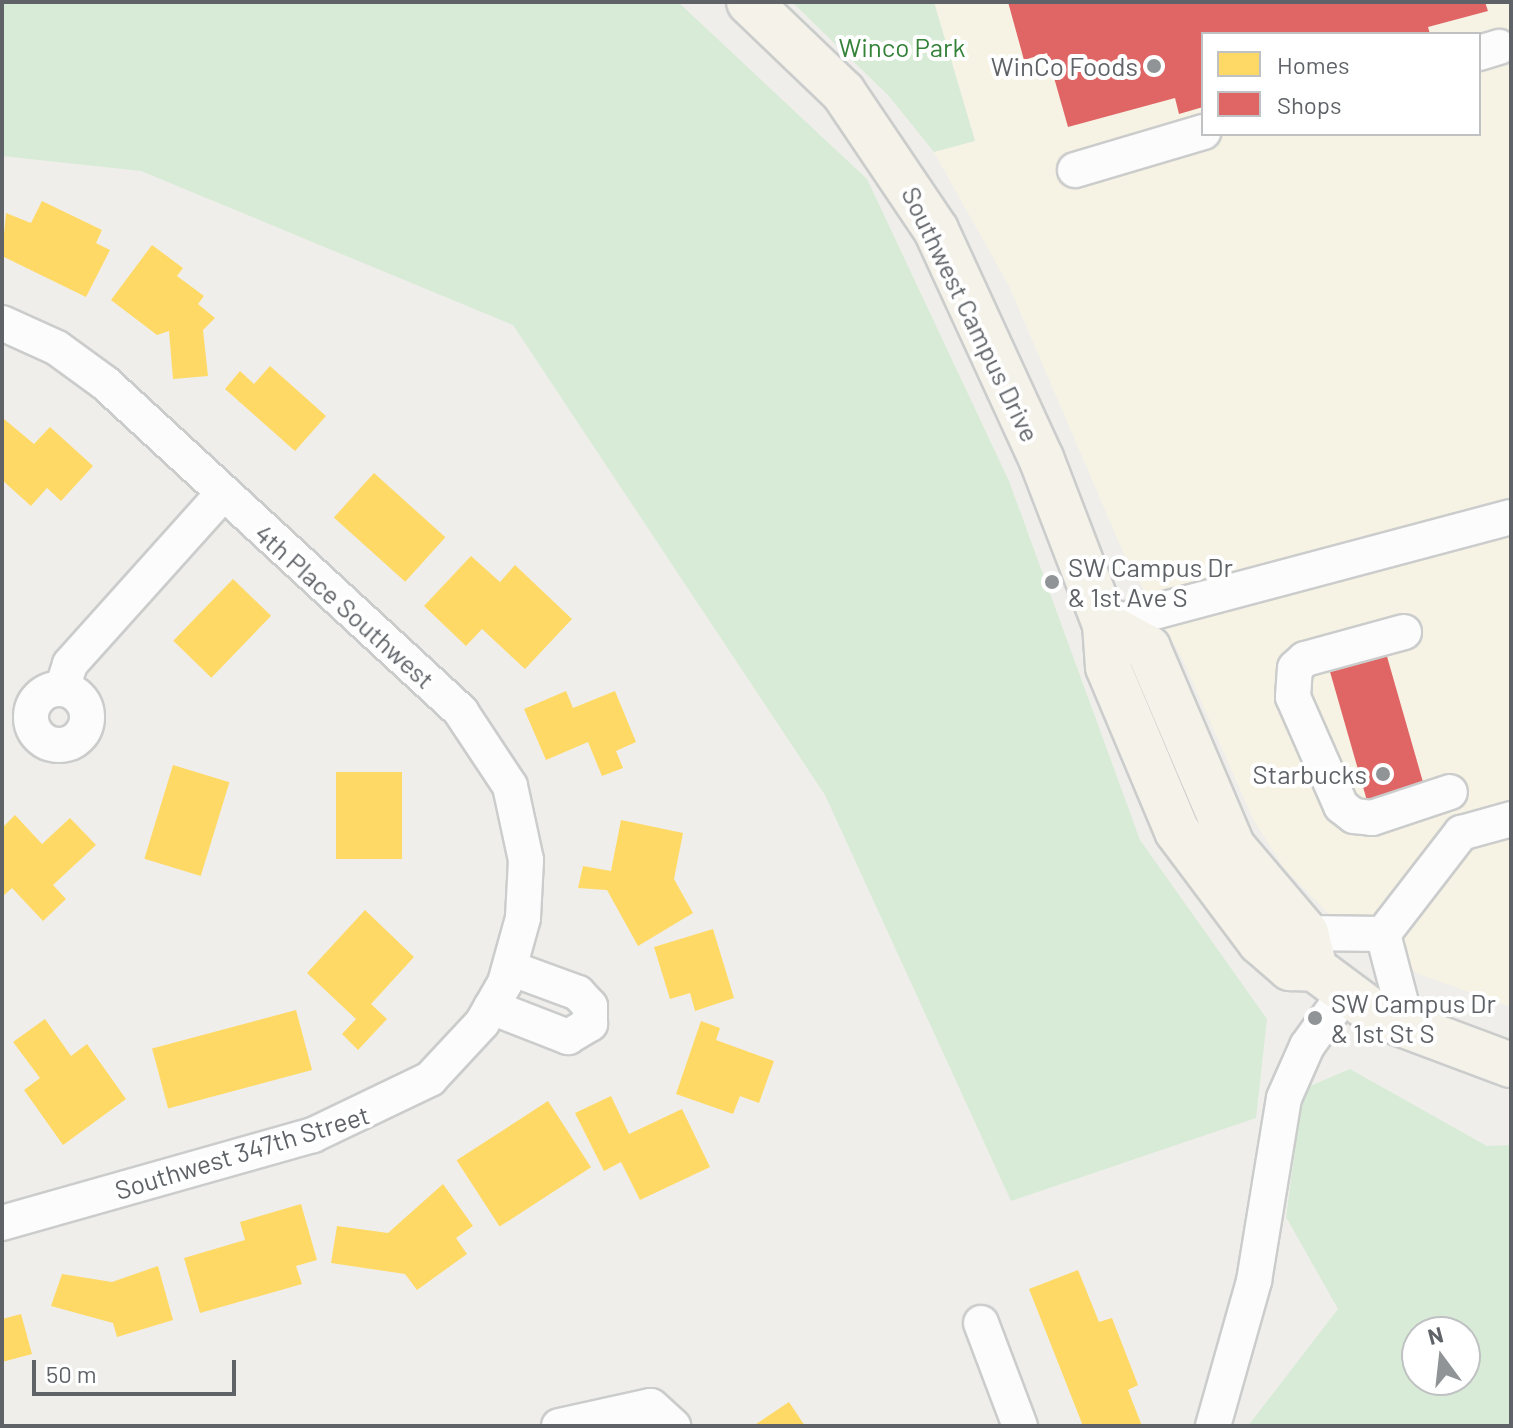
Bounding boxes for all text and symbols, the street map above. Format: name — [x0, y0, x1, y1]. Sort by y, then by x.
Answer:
park label: Winco Park — [838, 31, 966, 63]
legend — [1201, 32, 1481, 136]
place label: WinCo Foods — [991, 50, 1138, 82]
text: Homes — [1277, 50, 1350, 79]
marker: WinCo Foods — [1145, 57, 1163, 75]
text: Shops — [1277, 90, 1342, 119]
street label: Southwest Campus Drive — [896, 181, 1046, 447]
street label: 4th Place Southwest — [249, 517, 441, 695]
place label: SW Campus Dr & 1st Ave S — [1068, 551, 1233, 612]
marker: SW Campus Dr & 1st Ave S — [1043, 573, 1061, 591]
place label: Starbucks — [1253, 758, 1367, 790]
marker: Starbucks — [1374, 765, 1392, 783]
place label: SW Campus Dr & 1st St S — [1331, 987, 1496, 1048]
marker: SW Campus Dr & 1st St S — [1306, 1009, 1324, 1027]
street label: Southwest 347th Street — [111, 1098, 373, 1206]
north arrow — [1401, 1316, 1481, 1396]
text: N — [1425, 1320, 1446, 1349]
scale bar — [36, 1344, 240, 1394]
text: 50 m — [46, 1359, 97, 1388]

